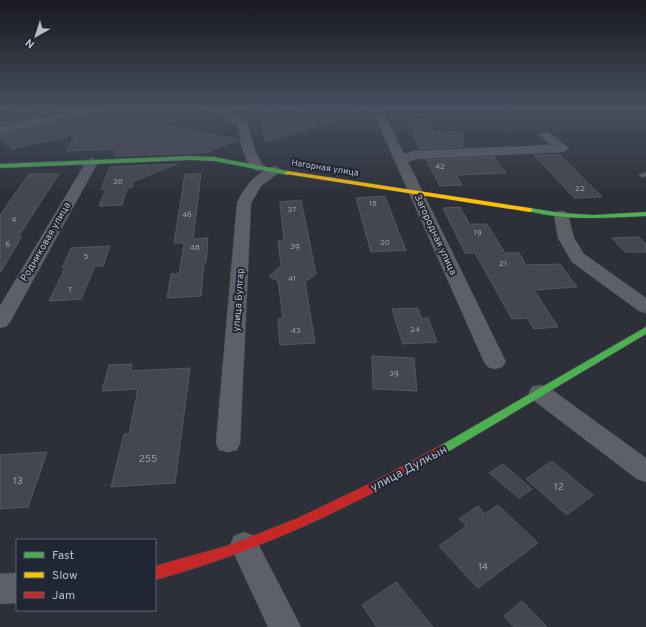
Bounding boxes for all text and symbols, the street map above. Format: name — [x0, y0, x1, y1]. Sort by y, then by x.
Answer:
north arrow — [16, 16, 56, 56]
text: N — [23, 35, 38, 51]
street label: Нагорная улица — [290, 157, 360, 179]
house number: 42 — [435, 162, 445, 172]
house number: 30 — [113, 177, 123, 187]
house number: 22 — [575, 184, 585, 194]
street label: Загородная улица — [411, 193, 459, 277]
house number: 18 — [369, 199, 377, 209]
street label: Родниковая улица — [18, 200, 74, 284]
house number: 37 — [288, 205, 296, 215]
house number: 46 — [182, 210, 192, 220]
house number: 4 — [12, 215, 17, 225]
house number: 19 — [474, 228, 482, 238]
house number: 20 — [380, 238, 390, 248]
house number: 6 — [6, 240, 11, 250]
house number: 39 — [290, 242, 300, 252]
house number: 48 — [190, 243, 200, 253]
house number: 5 — [84, 252, 89, 262]
house number: 21 — [499, 259, 507, 269]
street label: улица Булгар — [230, 267, 248, 332]
house number: 41 — [288, 274, 296, 284]
house number: 7 — [68, 285, 72, 295]
house number: 24 — [410, 325, 420, 335]
house number: 43 — [291, 326, 301, 336]
house number: 39 — [389, 369, 399, 379]
street label: улица Дулкын — [368, 442, 450, 496]
house number: 255 — [139, 453, 157, 466]
house number: 13 — [13, 475, 23, 488]
house number: 12 — [554, 481, 564, 494]
legend — [16, 539, 156, 611]
text: Fast — [52, 548, 74, 564]
house number: 14 — [478, 561, 488, 574]
text: Slow — [52, 568, 78, 584]
text: Jam — [52, 588, 75, 604]

